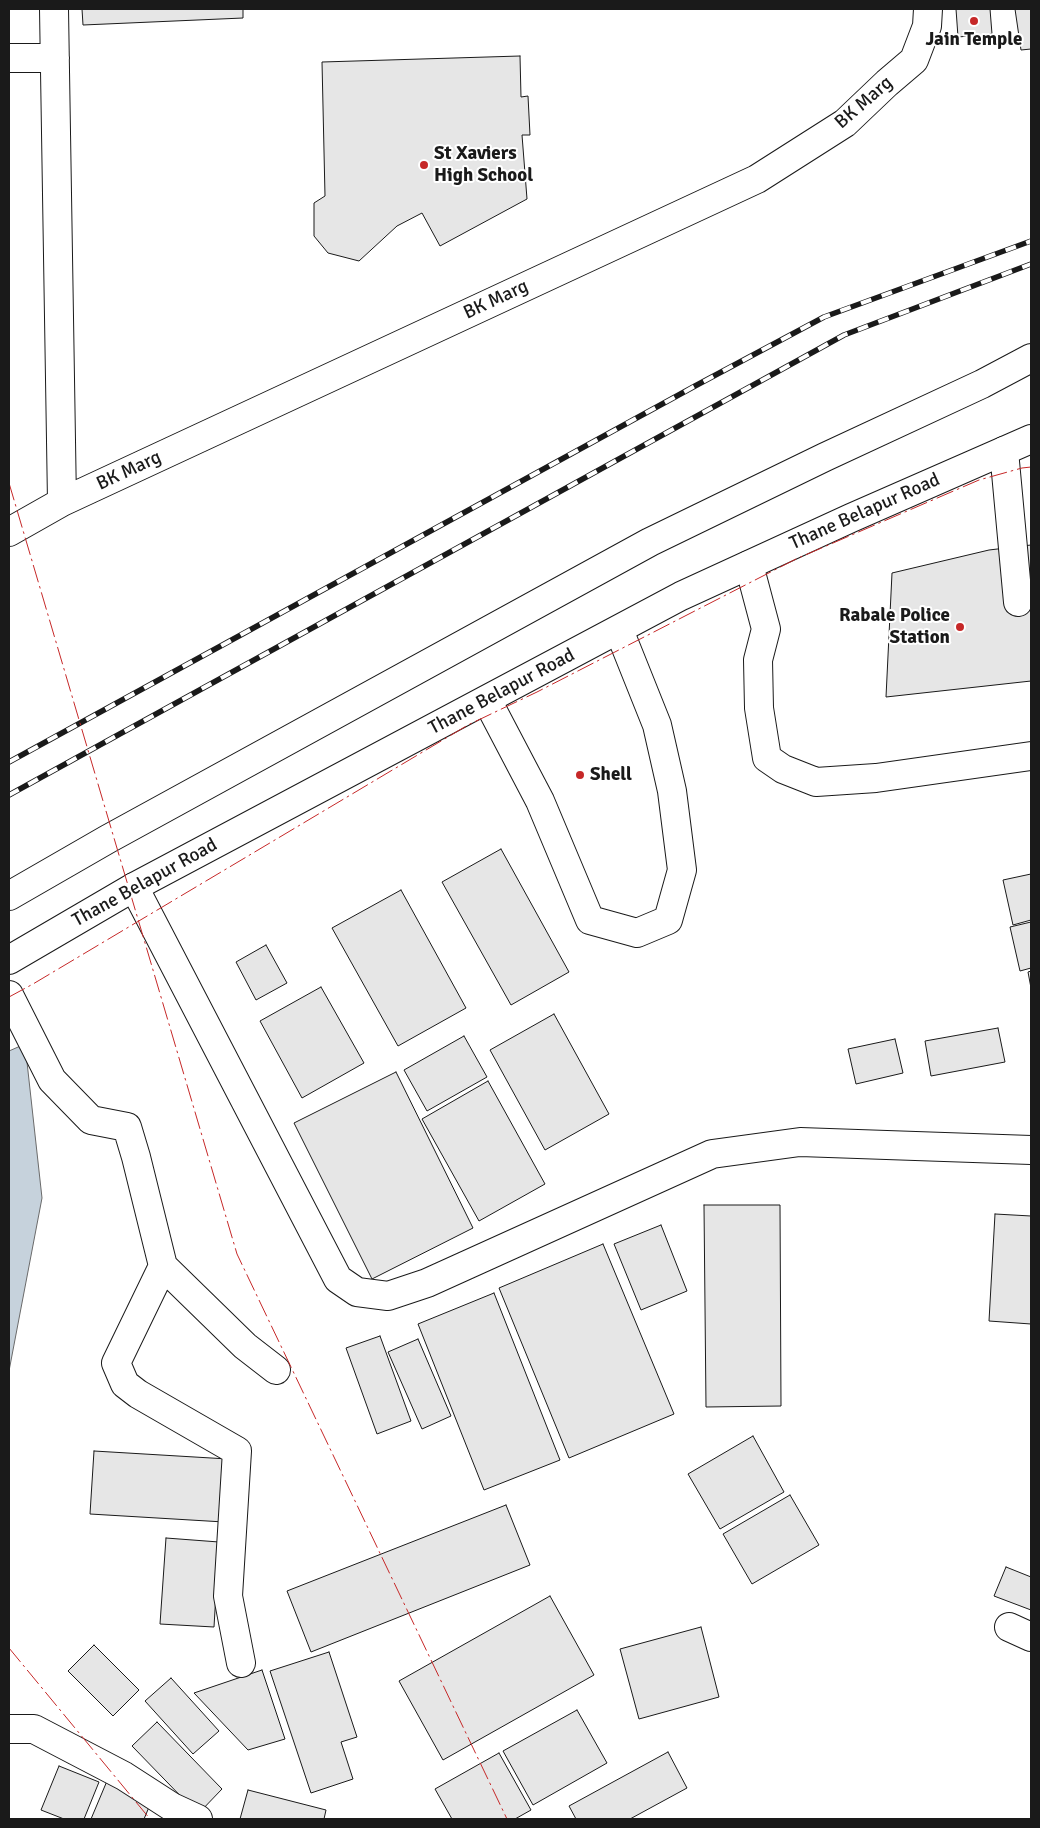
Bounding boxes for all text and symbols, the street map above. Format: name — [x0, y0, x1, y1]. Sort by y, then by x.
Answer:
marker: Jain Temple — [968, 15, 980, 27]
place label: Jain Temple — [926, 29, 1022, 51]
street label: BK Marg — [831, 72, 897, 134]
place label: St Xaviers High School — [434, 143, 533, 187]
marker: St Xaviers High School — [418, 159, 430, 171]
street label: BK Marg — [460, 275, 532, 325]
street label: BK Marg — [93, 446, 165, 496]
street label: Thane Belapur Road — [786, 469, 944, 555]
place label: Rabale Police Station — [839, 605, 950, 649]
marker: Rabale Police Station — [954, 621, 966, 633]
street label: Thane Belapur Road — [425, 644, 579, 740]
place label: Shell — [590, 764, 632, 786]
marker: Shell — [574, 769, 586, 781]
street label: Thane Belapur Road — [69, 834, 221, 932]

